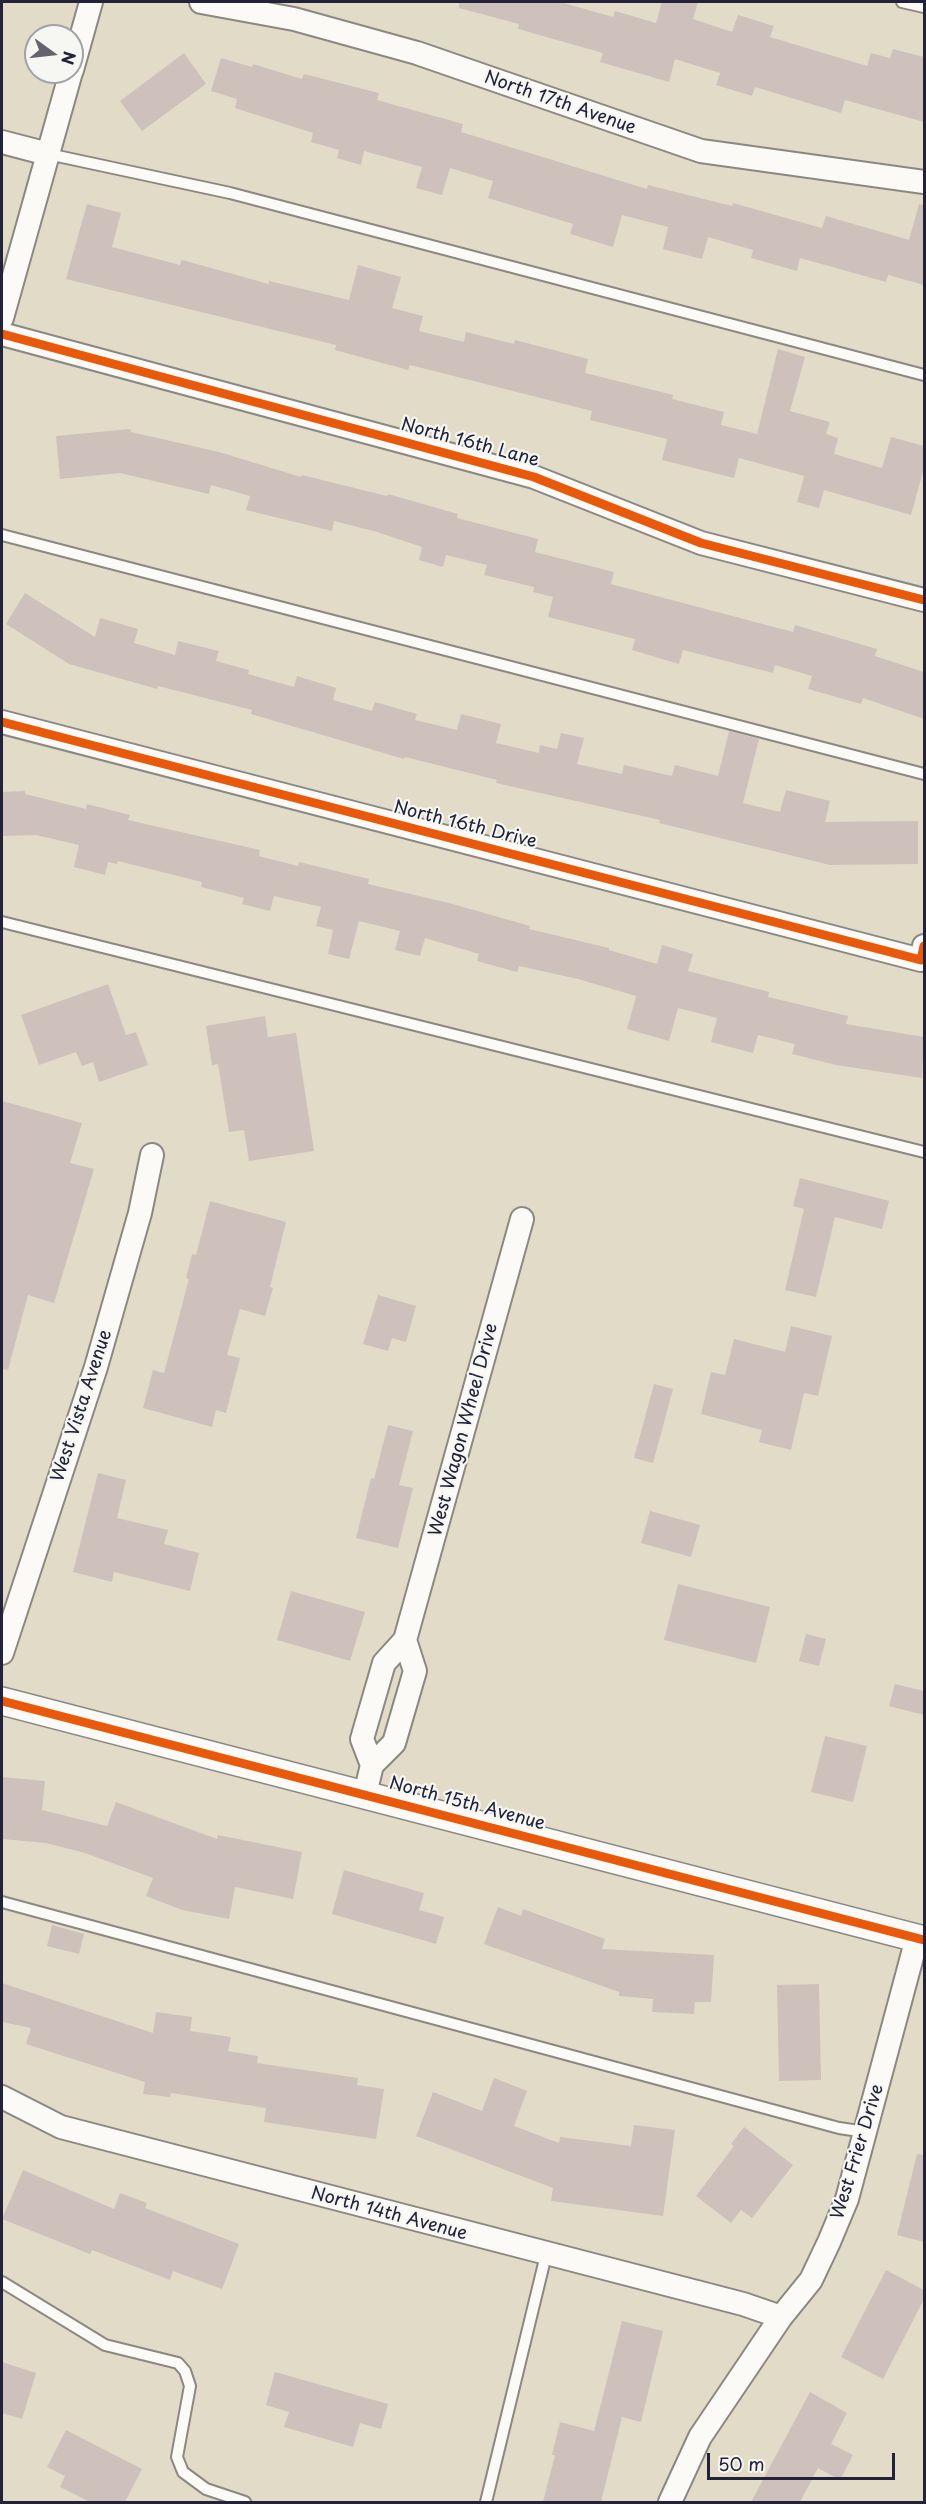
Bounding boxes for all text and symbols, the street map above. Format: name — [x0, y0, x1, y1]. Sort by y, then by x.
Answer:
north arrow — [24, 24, 84, 84]
text: N — [56, 49, 83, 67]
street label: North 17th Avenue — [481, 67, 639, 139]
street label: North 16th Lane — [398, 414, 542, 472]
street label: North 16th Drive — [391, 797, 539, 853]
street label: West Wagon Wheel Drive — [425, 1321, 503, 1539]
street label: West Vista Avenue — [47, 1327, 117, 1485]
street label: North 15th Avenue — [387, 1773, 547, 1835]
street label: West Frier Drive — [827, 2082, 889, 2222]
street label: North 14th Avenue — [309, 2183, 469, 2245]
scale bar — [710, 2441, 898, 2479]
text: 50 m — [718, 2450, 765, 2477]

